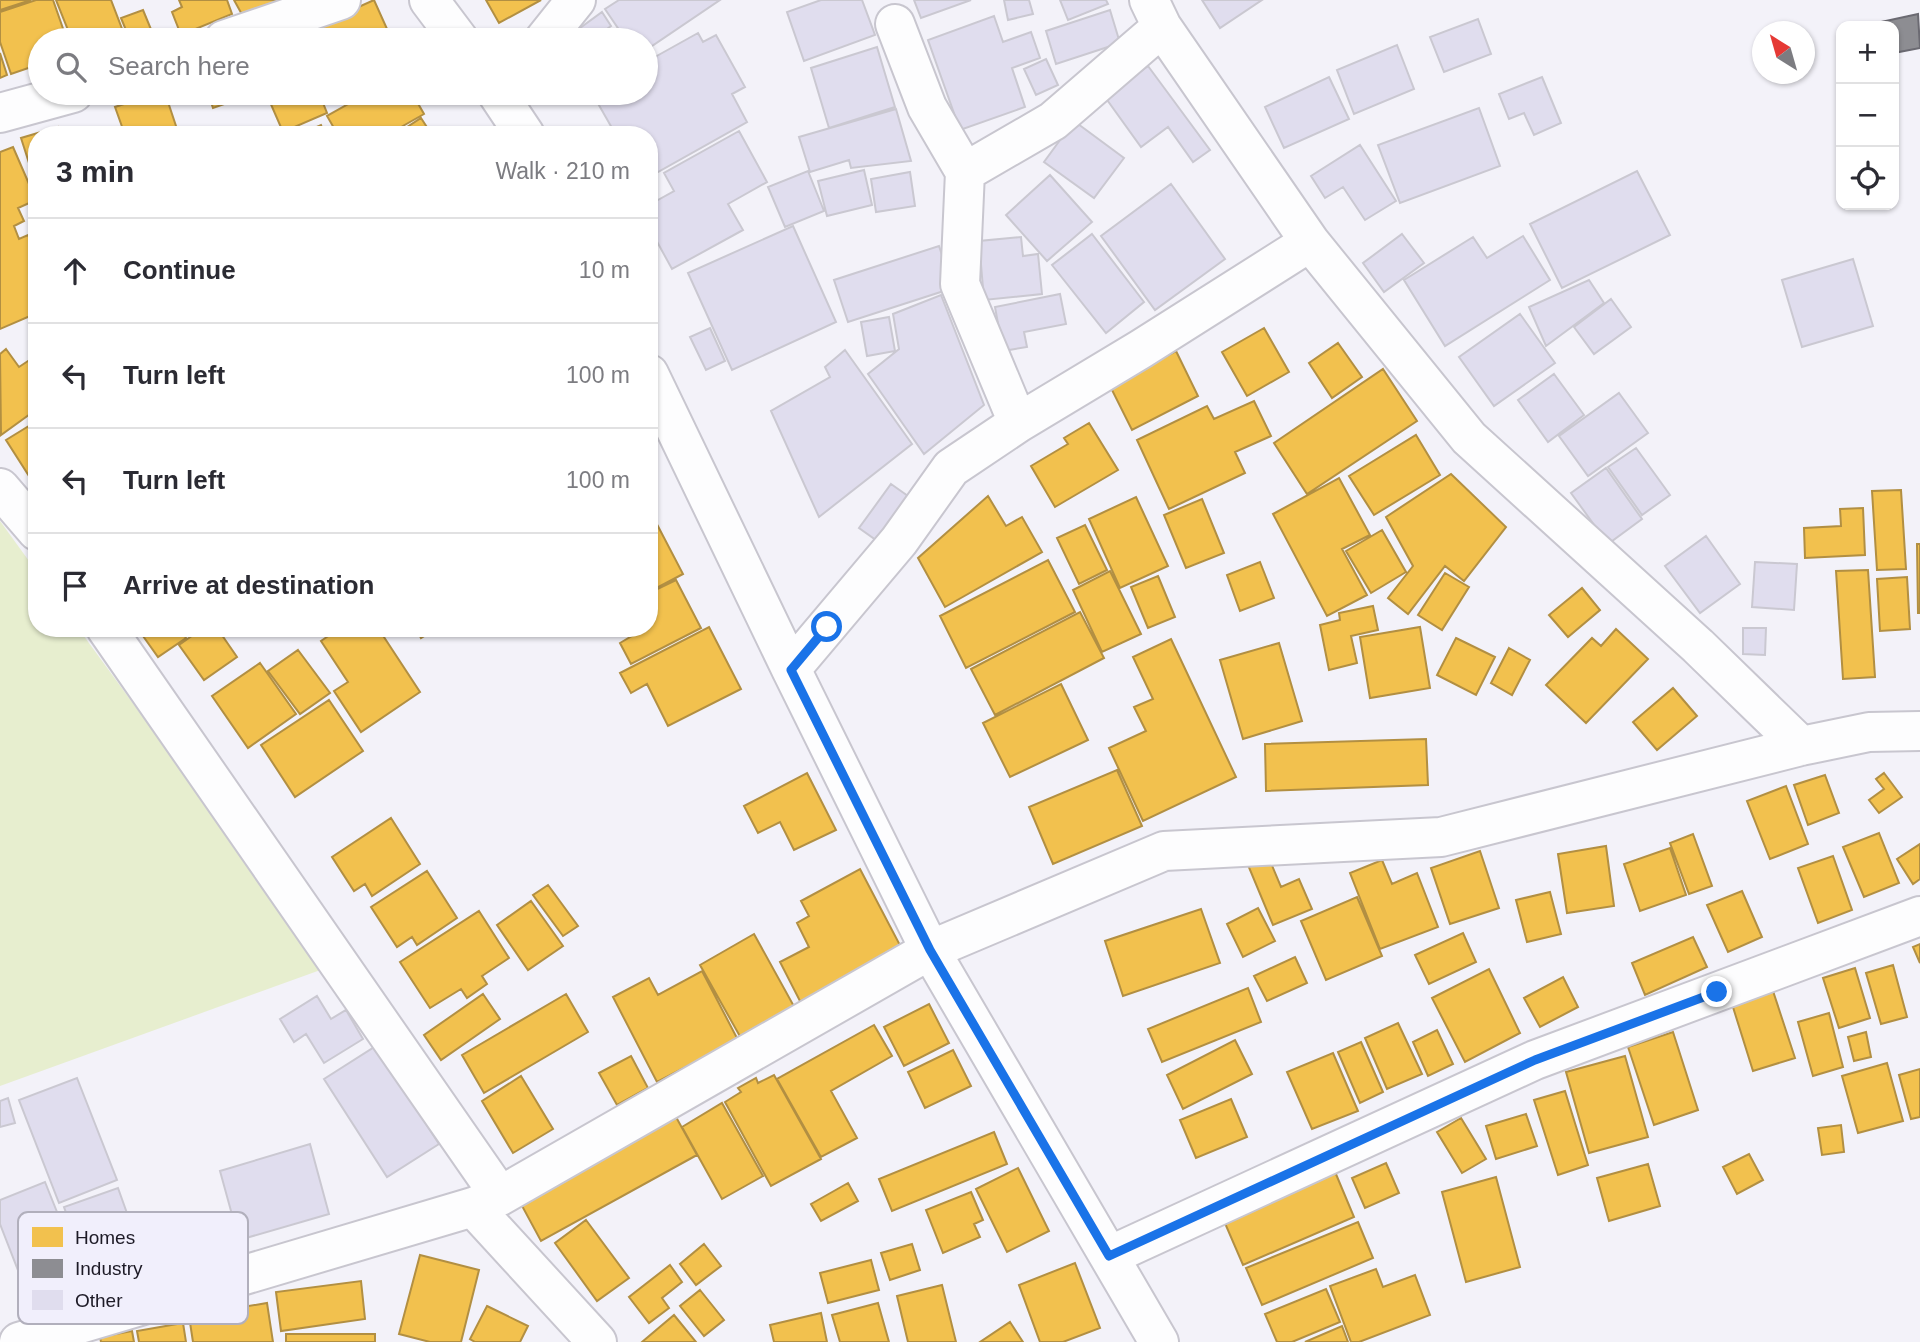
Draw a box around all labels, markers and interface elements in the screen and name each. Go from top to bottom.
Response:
north arrow [1752,21,1815,84]
map controls [1836,21,1899,210]
button: + [1836,21,1899,84]
search box [28,28,658,105]
icon: search [52,48,90,86]
text: Search here [108,51,250,81]
button: − [1836,84,1899,147]
button: locate [1836,147,1899,210]
text: 3 min [56,155,134,188]
text: Walk · 210 m [495,158,630,184]
icon: ahead [56,252,94,290]
text: Continue [123,255,236,285]
text: 10 m [579,257,630,283]
icon: left [56,357,94,395]
text: Turn left [123,360,225,390]
text: 100 m [566,362,630,388]
icon: left [56,462,94,500]
text: Turn left [123,465,225,495]
text: 100 m [566,467,630,493]
icon: arrive [56,567,94,605]
text: Arrive at destination [123,570,374,600]
route start [811,611,842,642]
route end [1701,976,1732,1007]
legend [18,1212,248,1324]
text: Homes [75,1227,135,1248]
text: Industry [75,1258,143,1279]
text: Other [75,1290,123,1311]

